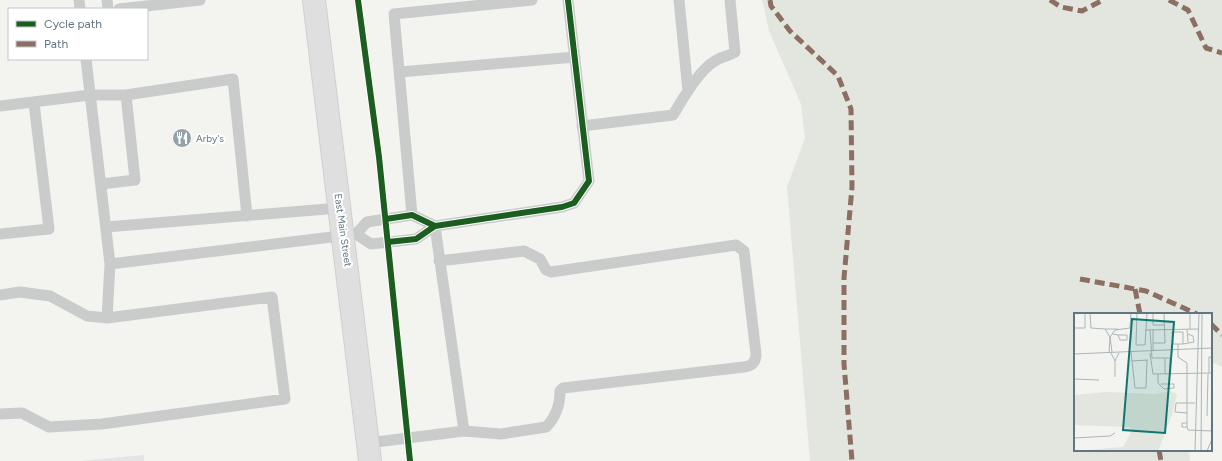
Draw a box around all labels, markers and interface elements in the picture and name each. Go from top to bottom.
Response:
legend [8,8,148,60]
text: Cycle path [44,17,102,31]
text: Path [44,37,68,51]
restaurant icon: Arby's [171,127,193,149]
place label: Arby's [196,132,224,145]
street label: East Main Street [331,193,355,268]
inset map [1074,313,1212,451]

